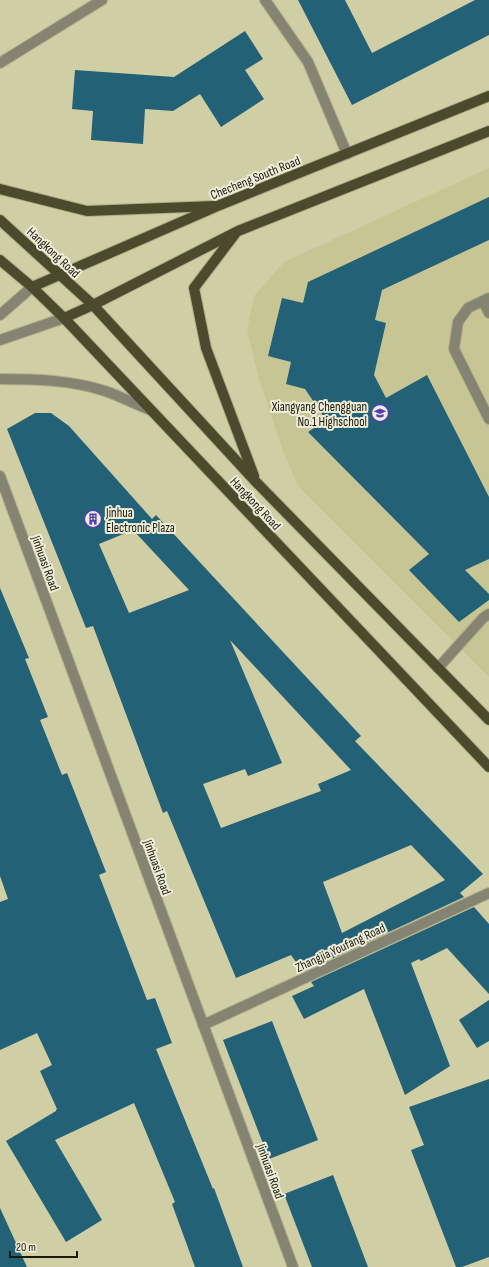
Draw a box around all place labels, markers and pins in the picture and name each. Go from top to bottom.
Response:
place label: Xiangyang Chengguan No.1 Highschool [271,399,367,430]
school or university icon: Xiangyang Chengguan No.1 Highschool [370,403,390,423]
place label: Jinhua Electronic Plaza [105,505,175,536]
building icon: Jinhua Electronic Plaza [83,509,103,529]

